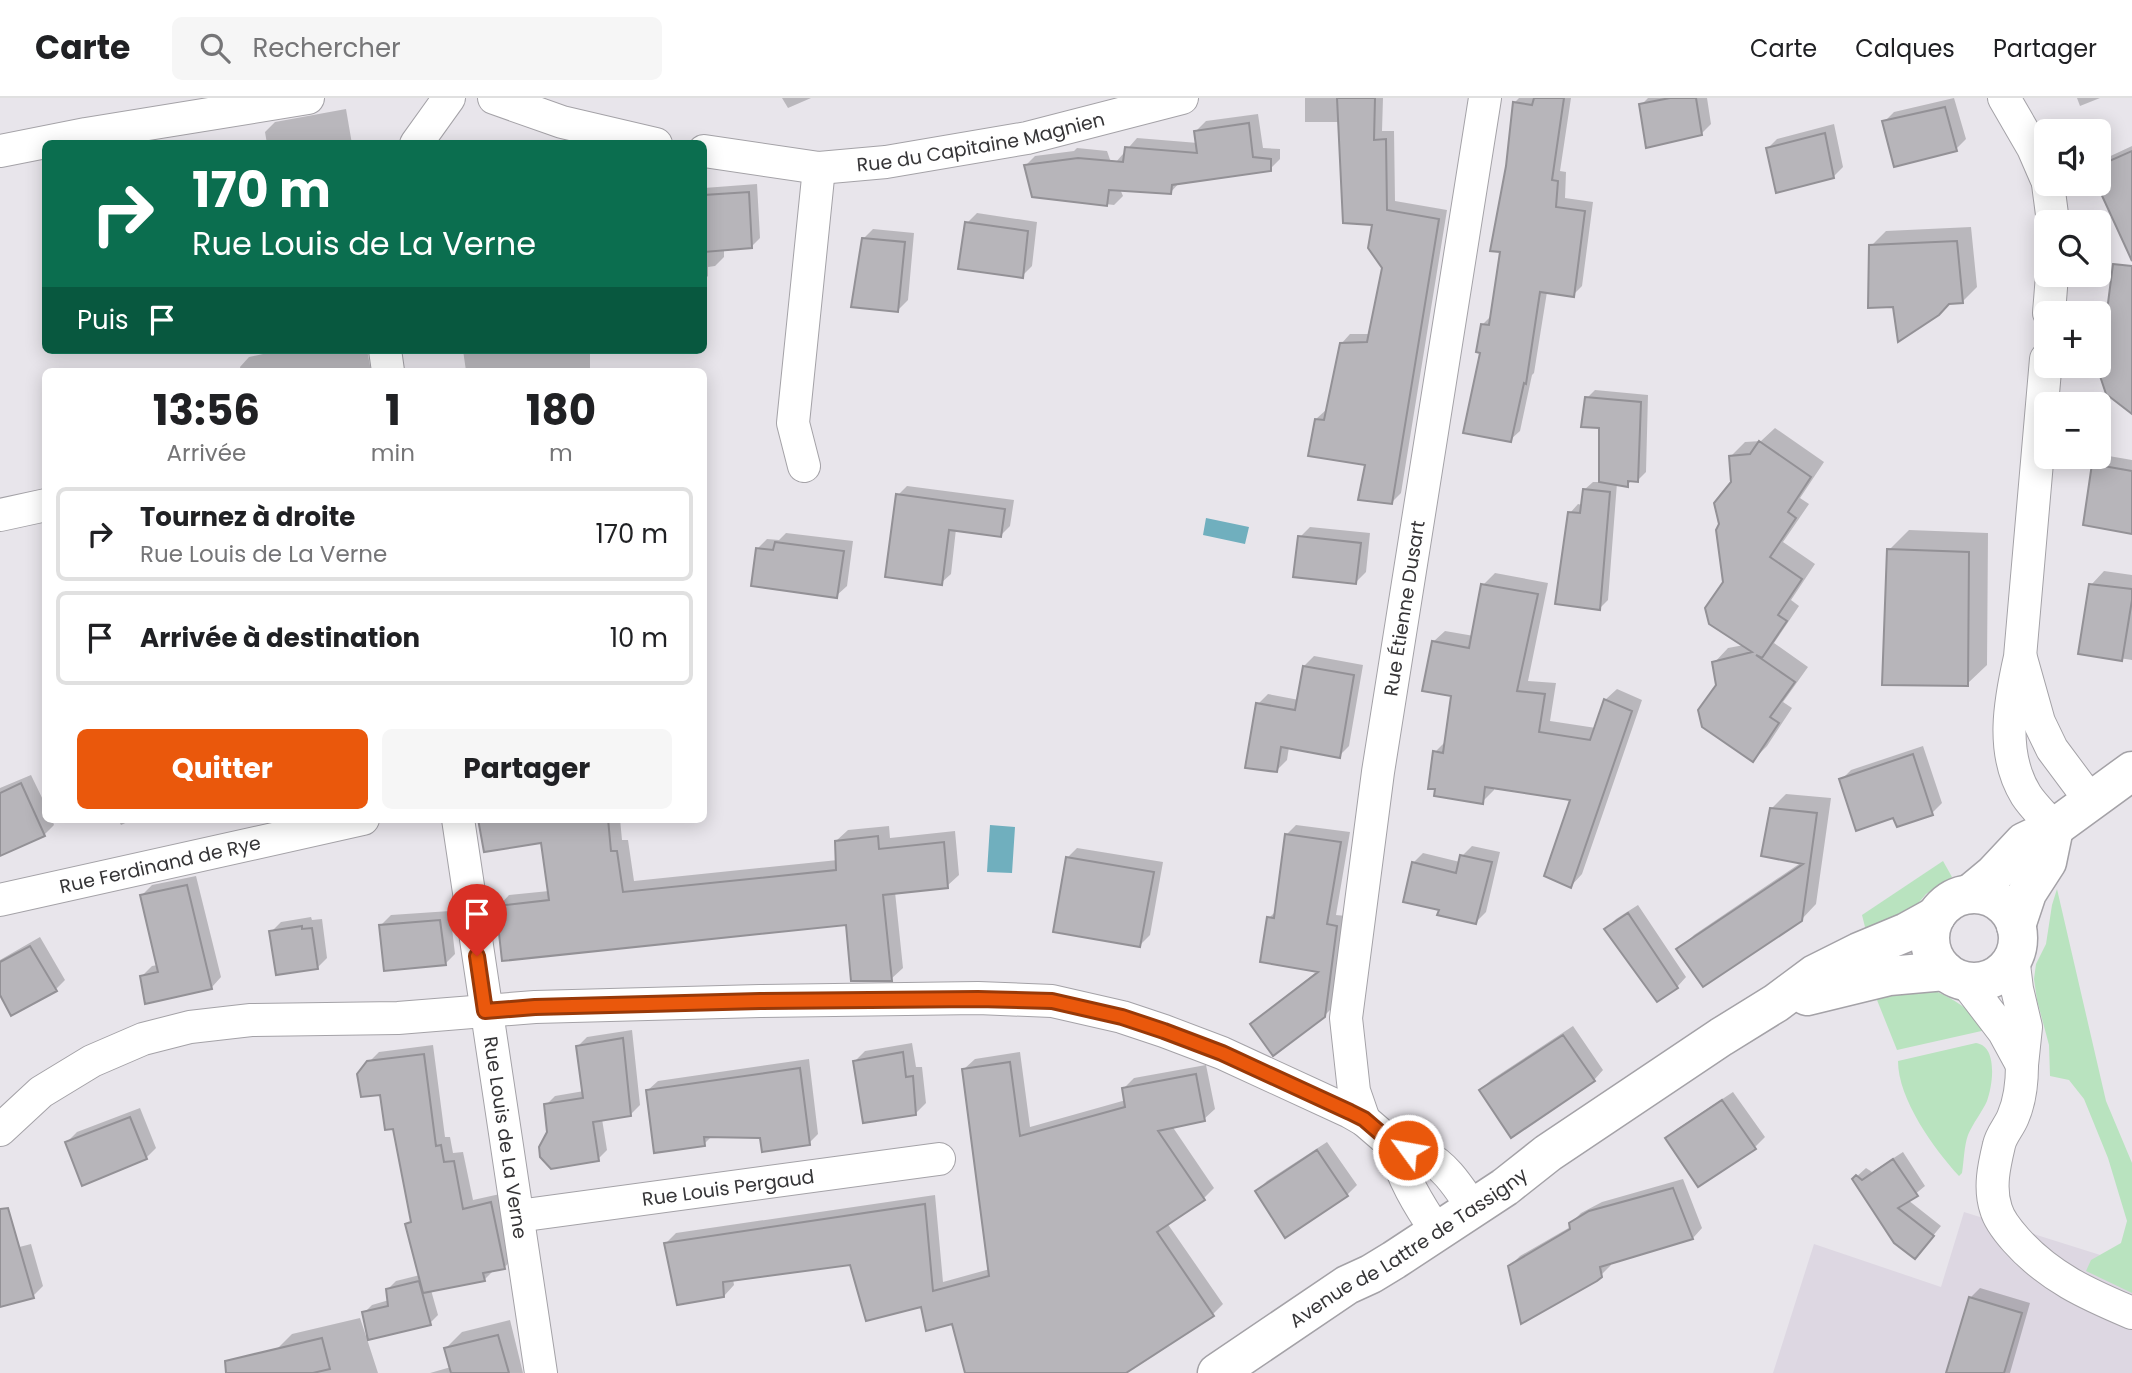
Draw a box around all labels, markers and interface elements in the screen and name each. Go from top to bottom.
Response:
search box [172,17,662,80]
text: Carte [35,24,130,71]
icon: search [196,29,234,67]
text: Rechercher [252,30,401,66]
text: Carte [1750,32,1817,65]
text: Calques [1855,32,1955,65]
text: Partager [1993,32,2097,65]
street label: Rue du Capitaine Magnien [855,105,1107,178]
map controls [2034,119,2111,469]
button: sound [2034,119,2111,196]
text: 170 m [192,156,331,224]
icon: right [77,168,168,259]
button: search [2034,210,2111,287]
text: Rue Louis de La Verne [192,221,536,266]
icon: arrive [143,301,181,339]
button: + [2034,301,2111,378]
text: Puis [77,302,129,338]
text: 13:56 [153,381,260,440]
text: 1 [385,381,401,440]
text: 180 [526,381,596,440]
button: − [2034,392,2111,469]
text: Arrivée [167,437,246,469]
text: min [371,437,415,469]
text: m [549,437,573,469]
text: Tournez à droite [140,499,355,535]
icon: right [81,515,119,553]
text: 170 m [595,516,668,552]
street label: Rue Étienne Dusart [1377,518,1431,698]
text: Rue Louis de La Verne [140,538,387,570]
icon: arrive [81,619,119,657]
text: Arrivée à destination [140,620,420,656]
text: 10 m [610,620,668,656]
button: Quitter [77,729,368,809]
button: Partager [382,729,672,809]
street label: Rue Ferdinand de Rye [57,829,263,900]
pin [447,884,507,956]
icon: arrive [458,895,496,933]
street label: Rue Louis de La Verne [477,1034,534,1241]
position arrow [1371,1113,1445,1187]
street label: Avenue de Lattre de Tassigny [1284,1161,1533,1334]
street label: Rue Louis Pergaud [640,1163,816,1213]

